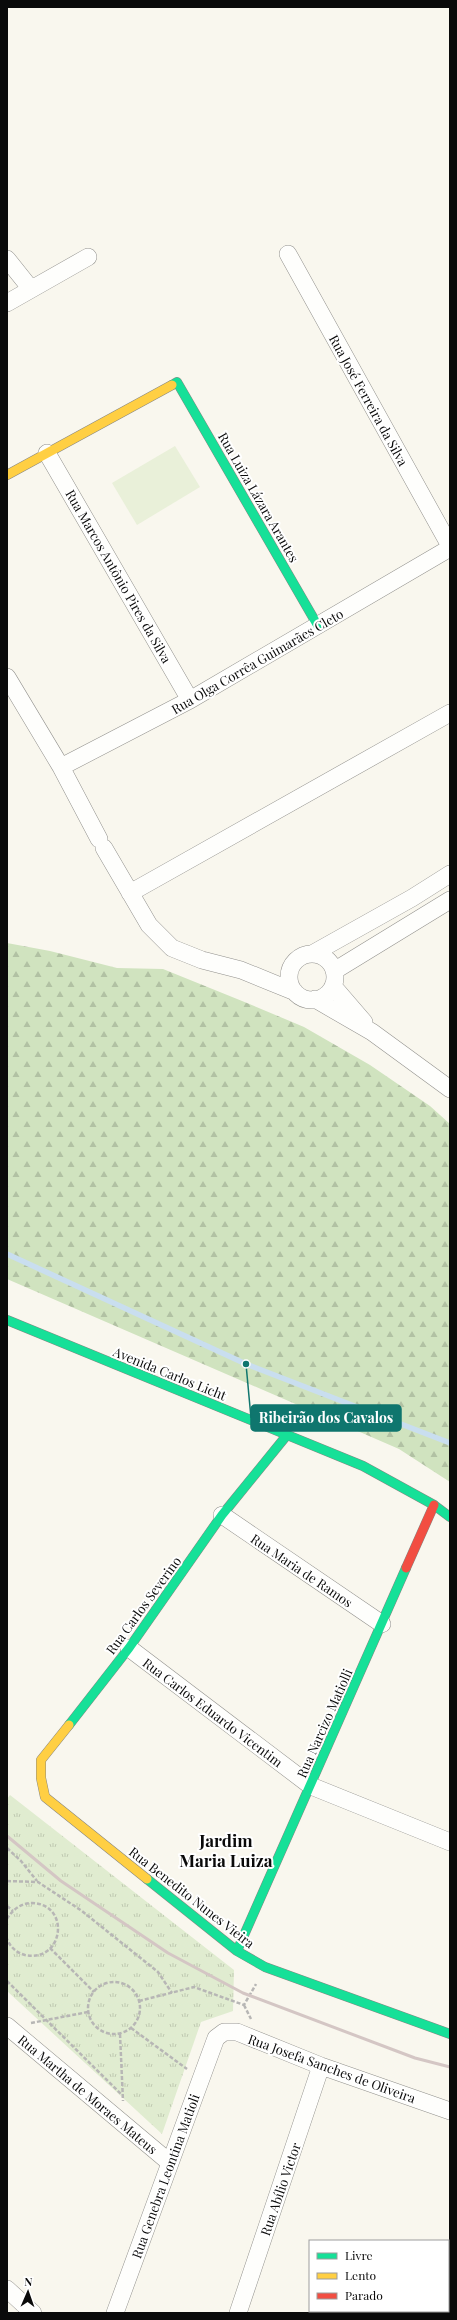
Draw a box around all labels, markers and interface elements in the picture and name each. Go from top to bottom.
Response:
street label: Rua José Ferreira da Silva [326,331,412,469]
street label: Rua Luiza Lázara Arantes [215,429,303,565]
street label: Rua Marcos Antônio Pires da Silva [62,486,176,666]
street label: Rua Olga Corrêa Guimarães Cleto [168,605,346,717]
street label: Avenida Carlos Licht [110,1342,229,1404]
callout: Ribeirão dos Cavalos [251,1405,401,1431]
text: Ribeirão dos Cavalos [259,1408,393,1427]
street label: Rua Maria de Ramos [248,1530,356,1610]
street label: Rua Carlos Severino [102,1553,184,1657]
street label: Rua Carlos Eduardo Vicentim [140,1654,287,1771]
street label: Rua Narcizo Matiolli [292,1666,356,1780]
district label: Jardim Maria Luiza [179,1829,273,1871]
street label: Rua Benedito Nunes Vieira [126,1843,259,1952]
street label: Rua Josefa Sanches de Oliveira [246,2030,419,2106]
street label: Rua Martha de Moraes Mateus [15,2031,161,2157]
street label: Rua Genebra Leontina Matioli [127,2091,203,2261]
street label: Rua Abílio Victor [256,2140,304,2238]
legend [309,2240,449,2312]
text: Livre [345,2247,373,2263]
text: Lento [345,2267,377,2283]
north arrow [8,2272,48,2312]
text: N [24,2274,33,2289]
text: Parado [345,2287,383,2303]

